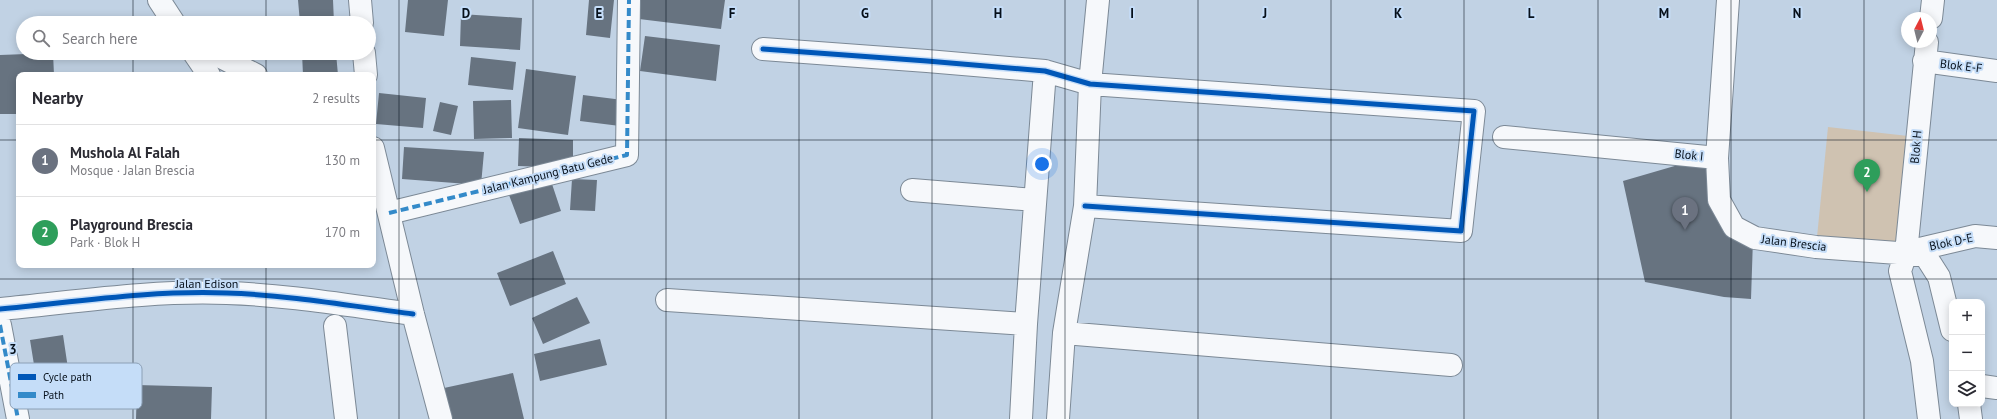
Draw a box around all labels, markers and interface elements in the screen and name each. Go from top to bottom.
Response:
text: D [462,5,470,22]
text: E [596,5,603,22]
text: F [729,5,736,22]
text: G [861,5,869,22]
text: H [994,5,1002,22]
text: I [1130,5,1134,22]
text: J [1262,5,1267,22]
text: K [1394,5,1402,22]
text: L [1528,5,1535,22]
text: M [1659,5,1669,22]
text: N [1793,5,1801,22]
north arrow [1901,12,1937,48]
search box [16,16,376,60]
icon: search [30,27,52,49]
text: Search here [62,29,138,48]
street label: Blok E-F [1939,55,1983,76]
text: Nearby [32,87,83,109]
text: 2 results [312,90,360,107]
street label: Blok H [1907,130,1924,164]
text: Mushola Al Falah [70,143,180,162]
street label: Blok I [1674,146,1704,163]
street label: Jalan Kampung Batu Gede [480,150,614,197]
text: 1 [41,152,49,169]
text: 130 m [325,152,360,169]
your location [1032,154,1052,174]
pin: 2 [1854,159,1880,192]
text: Mosque · Jalan Brescia [70,162,195,179]
pin: 1 [1672,197,1698,230]
text: Playground Brescia [70,215,193,234]
text: 2 [41,224,49,241]
text: 170 m [325,224,360,241]
street label: Blok D-E [1928,230,1974,253]
street label: Jalan Brescia [1760,231,1828,254]
text: Park · Blok H [70,234,140,251]
street label: Jalan Edison [175,276,238,291]
map controls [1949,299,1985,407]
button: + [1949,299,1985,335]
button: − [1949,335,1985,371]
text: 3 [9,341,17,358]
legend [10,363,142,409]
text: Cycle path [43,370,92,384]
button: layers [1949,371,1985,407]
text: Path [43,388,64,402]

